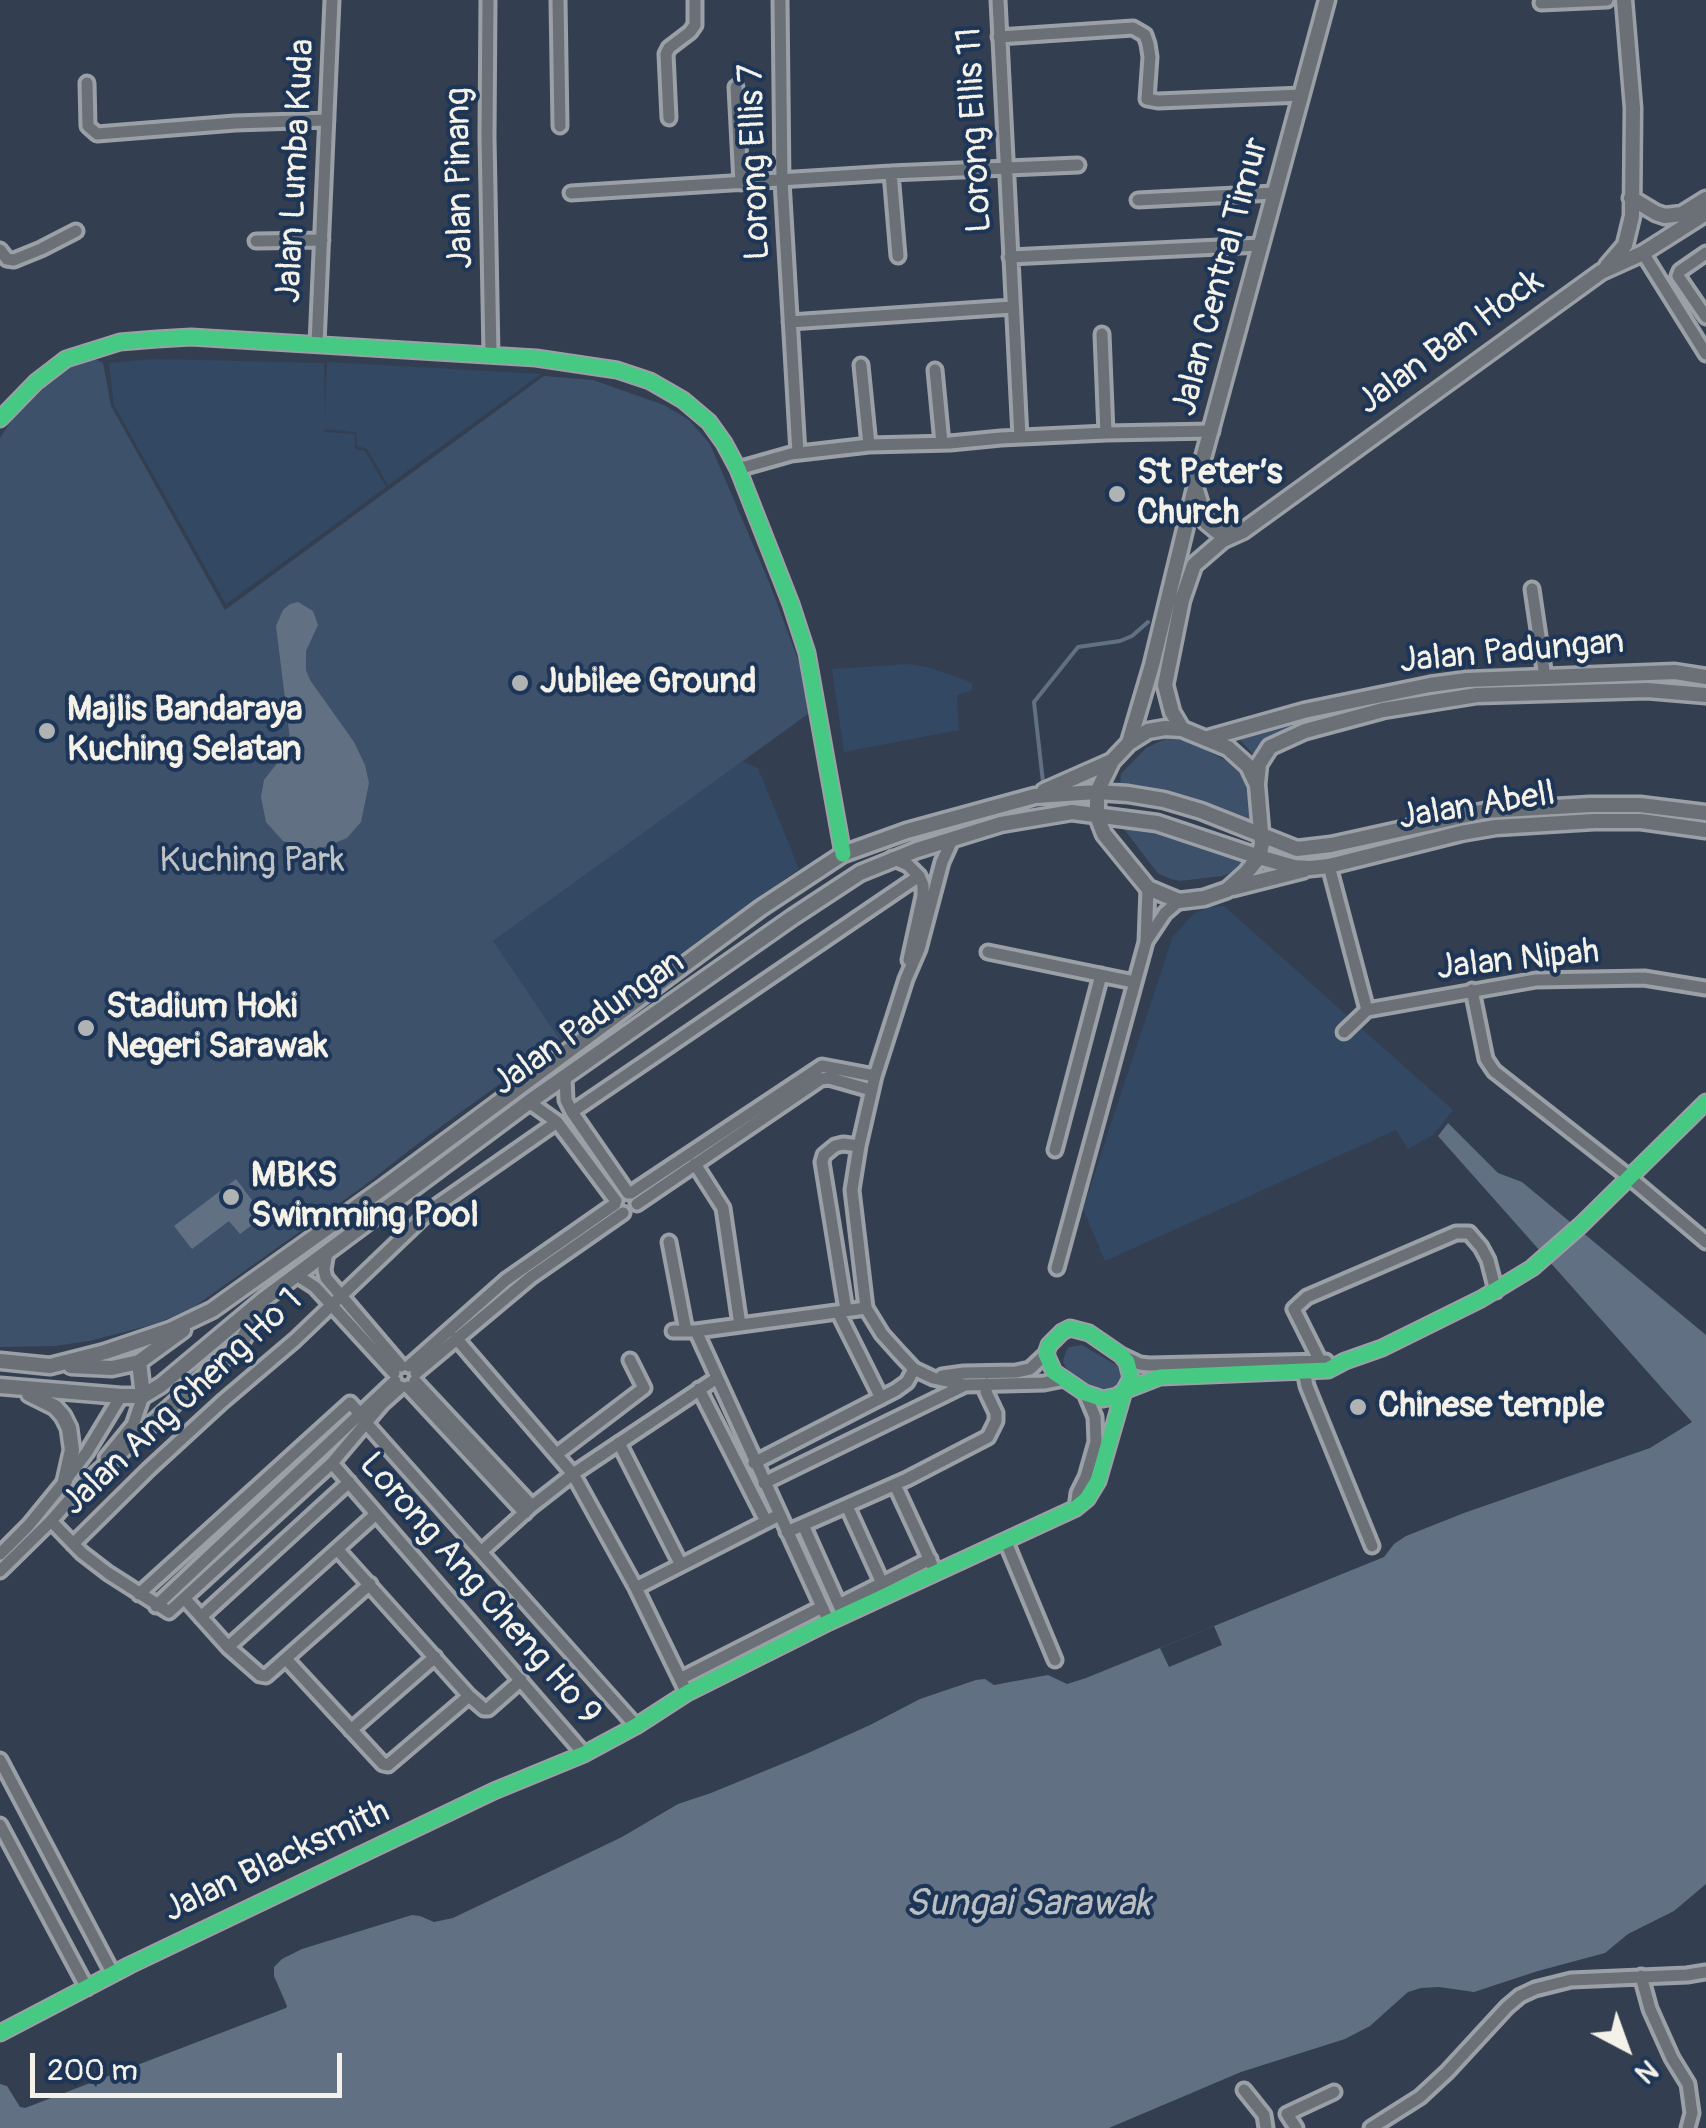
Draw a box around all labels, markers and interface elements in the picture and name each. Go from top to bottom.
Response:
street label: Lorong Ellis 11 [950,26,1002,234]
street label: Jalan Lumba Kuda [269,38,325,304]
street label: Lorong Ellis 7 [732,63,780,261]
street label: Jalan Pinang [438,87,484,269]
street label: Jalan Central Timur [1165,133,1279,421]
street label: Jalan Ban Hock [1350,261,1552,425]
place label: St Peter’s Church [1137,453,1282,535]
marker: St Peter’s Church [1106,483,1128,505]
street label: Jalan Padungan [1398,622,1626,684]
place label: Jubilee Ground [540,662,757,704]
marker: Jubilee Ground [509,672,531,694]
place label: Majlis Bandaraya Kuching Selatan [67,690,303,772]
marker: Majlis Bandaraya Kuching Selatan [36,720,58,742]
street label: Jalan Abell [1396,774,1558,840]
park label: Kuching Park [159,841,345,883]
street label: Jalan Nipah [1435,932,1601,990]
street label: Jalan Padungan [485,942,693,1106]
place label: Stadium Hoki Negeri Sarawak [106,987,328,1069]
marker: Stadium Hoki Negeri Sarawak [75,1017,97,1039]
place label: MBKS Swimming Pool [251,1156,479,1238]
marker: MBKS Swimming Pool [220,1186,242,1208]
street label: Jalan Ang Cheng Ho 1 [54,1281,312,1525]
place label: Chinese temple [1378,1386,1604,1428]
marker: Chinese temple [1347,1396,1369,1418]
street label: Lorong Ang Cheng Ho 9 [349,1445,609,1735]
street label: Jalan Blacksmith [157,1791,397,1933]
water label: Sungai Sarawak [906,1882,1150,1928]
north arrow [1576,1998,1676,2098]
scale bar [35,2033,348,2095]
text: 200 m [47,2052,138,2089]
text: N [1627,2052,1665,2090]

